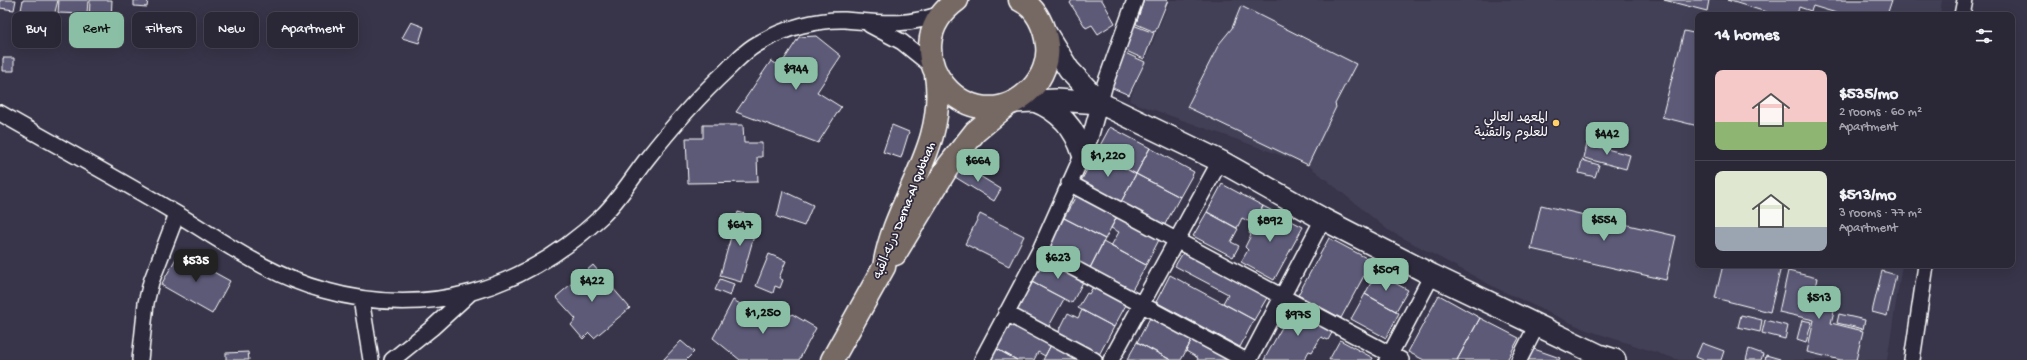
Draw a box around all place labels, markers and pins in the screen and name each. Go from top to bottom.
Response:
pin: $944 [772,57,820,91]
place label: المعهد العالي للعلوم والتقنية [1474,111,1548,142]
marker: المعهد العالي للعلوم والتقنية [1551,118,1561,128]
pin: $442 [1583,122,1631,156]
pin: $1,220 [1075,144,1141,178]
pin: $664 [954,149,1002,183]
pin: $554 [1580,208,1628,242]
pin: $892 [1246,209,1294,243]
pin: $647 [716,213,764,247]
pin: $623 [1034,246,1082,280]
pin: $535 [172,249,220,283]
pin: $509 [1362,258,1410,292]
pin: $422 [568,269,616,303]
pin: $513 [1795,286,1843,320]
pin: $1,250 [730,301,796,335]
pin: $975 [1274,303,1322,337]

